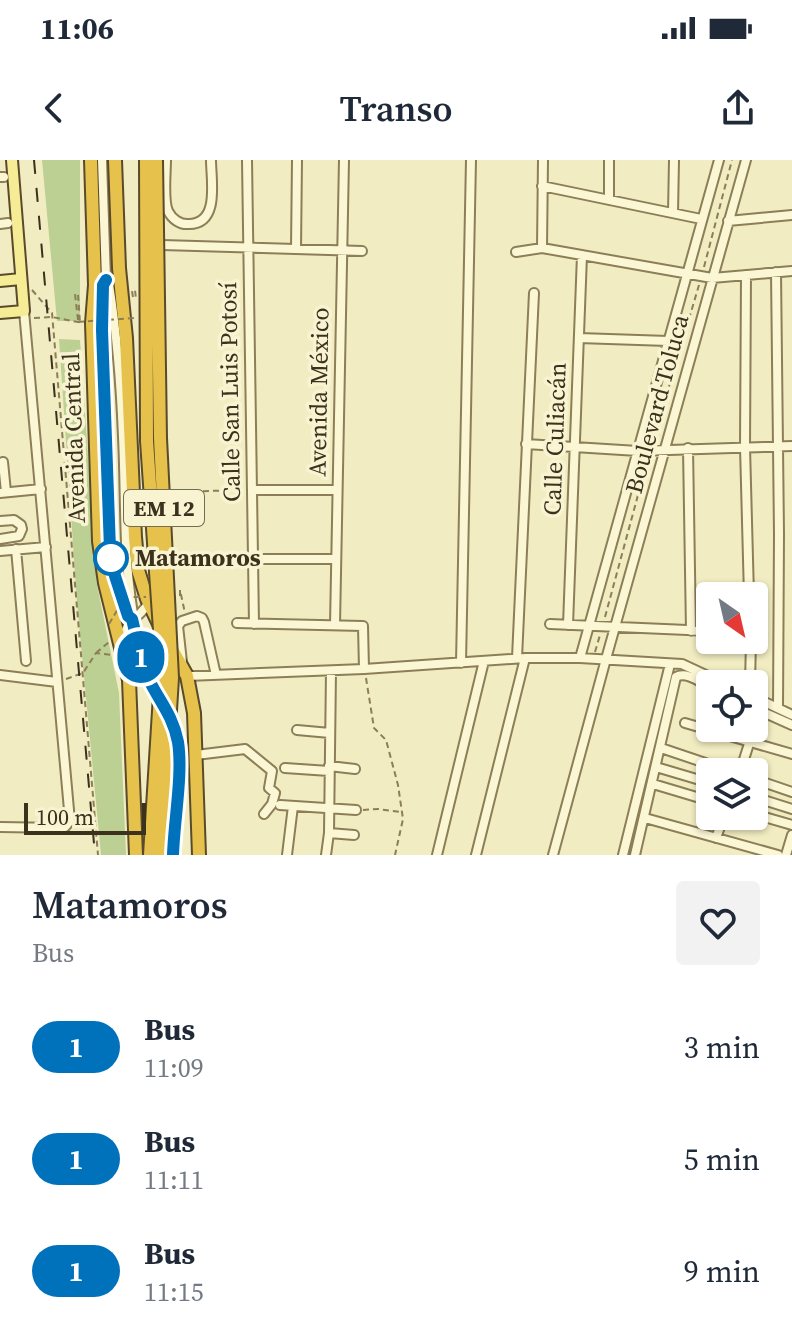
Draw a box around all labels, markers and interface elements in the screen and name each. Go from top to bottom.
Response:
text: 11:06 [40,8,114,49]
text: Transo [340,84,452,133]
icon: back [32,86,76,130]
icon: share [716,86,760,130]
street label: Calle San Luis Potosí [211,282,248,502]
street label: Avenida México [301,307,336,477]
street label: Boulevard Toluca [617,310,696,497]
street label: Avenida Central [54,352,93,524]
street label: Calle Culiacán [535,362,574,516]
road number: EM 12 [124,490,204,526]
marker: Matamoros [94,541,128,575]
place label: Matamoros [135,541,261,574]
north arrow [696,582,768,654]
map controls [696,582,768,830]
line badge: 1 [115,631,167,683]
text: 1 [133,638,149,676]
button: locate [696,670,768,742]
button: layers [696,758,768,830]
scale bar [24,799,146,835]
text: 100 m [36,802,94,832]
text: Matamoros [32,879,228,931]
button: heart [676,881,760,965]
text: Bus [32,935,74,971]
text: Bus [144,1009,195,1050]
text: 3 min [684,1027,760,1068]
text: 1 [68,1028,84,1066]
text: 11:09 [144,1050,204,1086]
text: Bus [144,1121,195,1162]
text: 5 min [684,1139,760,1180]
text: 1 [68,1140,84,1178]
text: 11:11 [144,1162,204,1198]
text: Bus [144,1233,195,1274]
text: 9 min [684,1251,760,1292]
text: 1 [68,1252,84,1290]
text: 11:15 [144,1274,204,1310]

